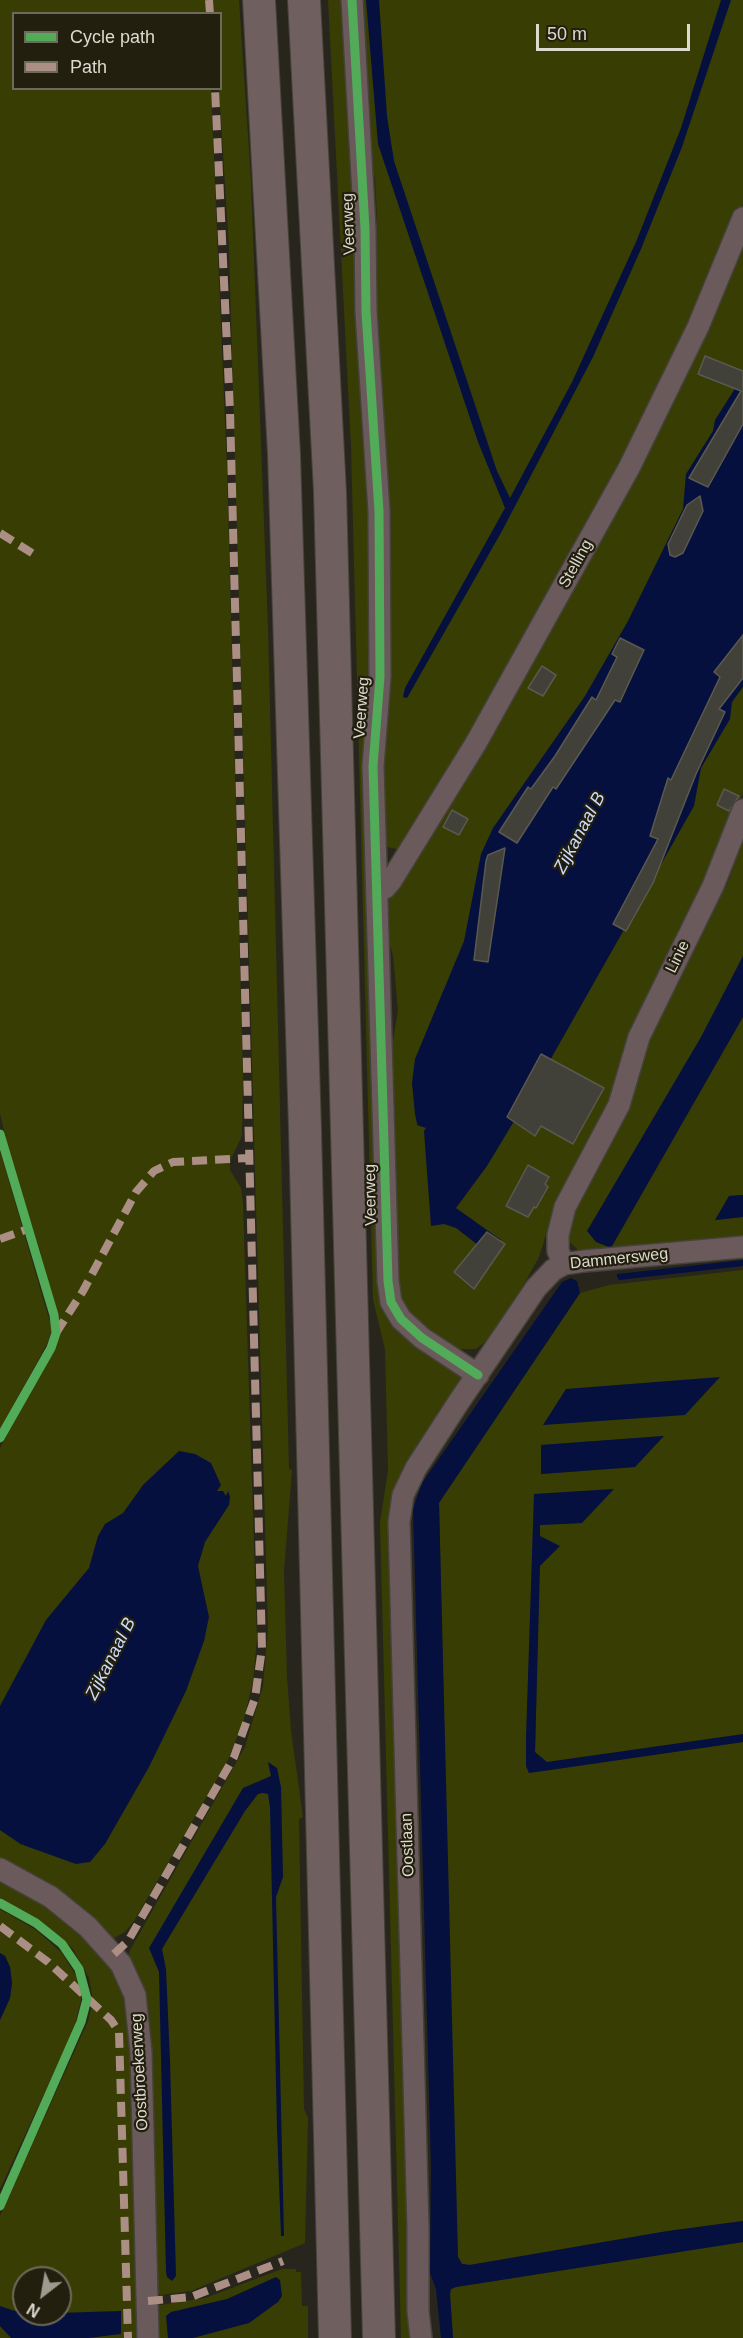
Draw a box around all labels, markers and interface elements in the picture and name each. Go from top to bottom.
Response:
legend [12,12,222,90]
scale bar [539,12,694,50]
text: 50 m [547,24,587,44]
text: Cycle path [70,27,155,47]
text: Path [70,57,107,77]
street label: Veerweg [338,193,360,255]
street label: Stelling [555,536,597,592]
street label: Veerweg [350,676,374,740]
water label: Zijkanaal B [550,789,610,877]
street label: Linie [662,938,694,976]
street label: Veerweg [361,1164,381,1226]
street label: Dammersweg [569,1244,669,1274]
water label: Zijkanaal B [81,1614,141,1704]
street label: Oostlaan [397,1813,419,1877]
street label: Oostbroekerweg [127,2013,153,2131]
north arrow [12,2266,72,2326]
text: N [24,2300,43,2320]

